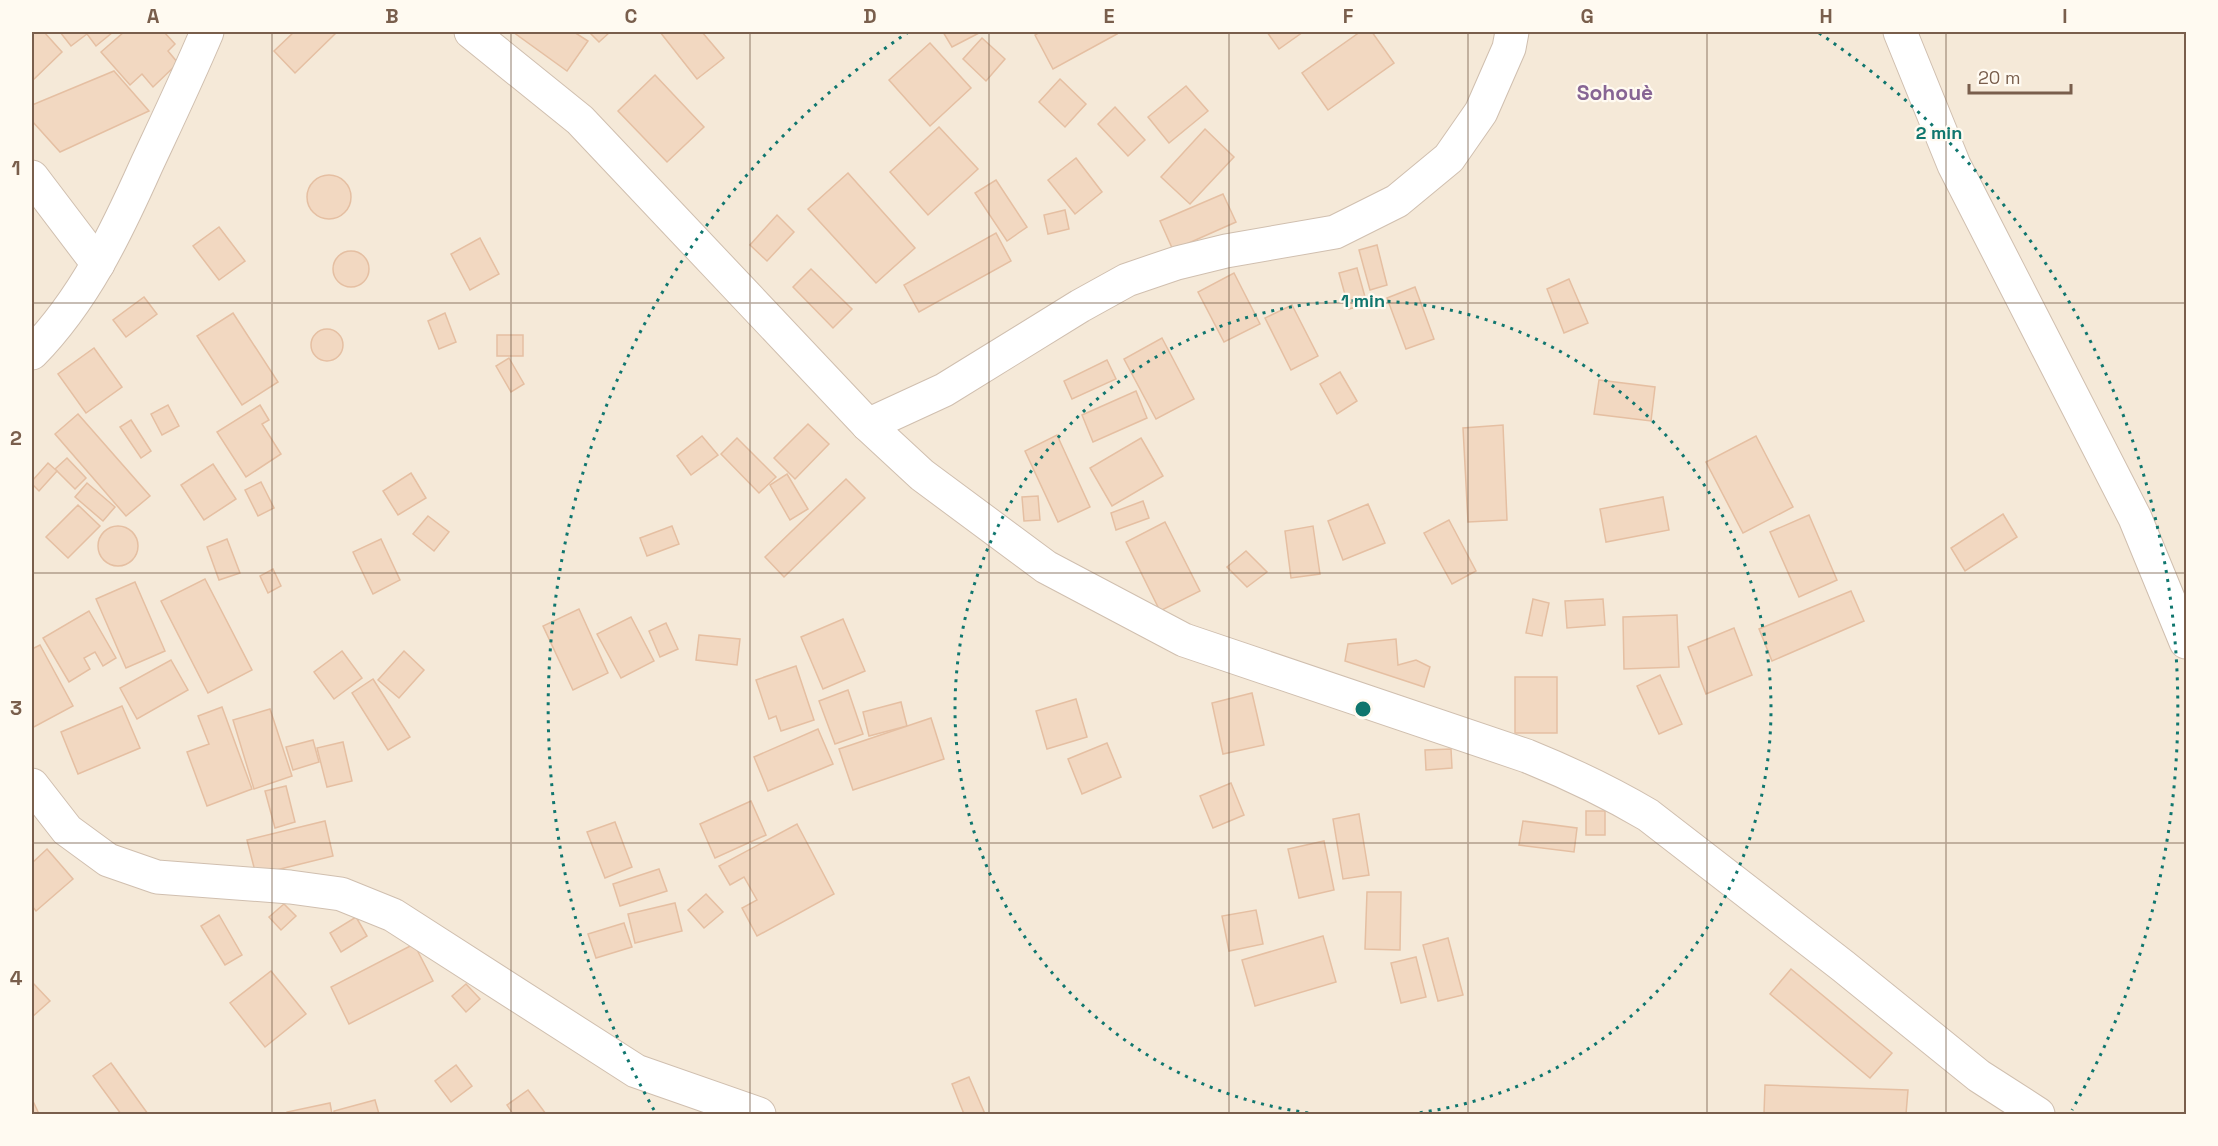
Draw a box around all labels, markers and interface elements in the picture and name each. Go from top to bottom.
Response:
text: A [147,3,160,29]
text: B [385,3,399,29]
text: C [625,3,638,29]
text: D [863,3,877,29]
text: E [1103,3,1115,29]
text: F [1343,3,1354,29]
text: G [1580,3,1594,29]
text: H [1819,3,1833,29]
text: I [2062,3,2068,29]
scale bar [1969,57,2071,95]
text: 20 m [1978,66,2021,89]
district label: Sohouè [1577,79,1653,106]
text: 2 min [1916,121,1962,144]
text: 1 [11,155,21,181]
text: 1 min [1341,289,1385,312]
text: 2 [10,425,22,451]
text: 3 [10,695,22,721]
centre of rings [1353,699,1373,719]
text: 4 [10,965,23,991]

